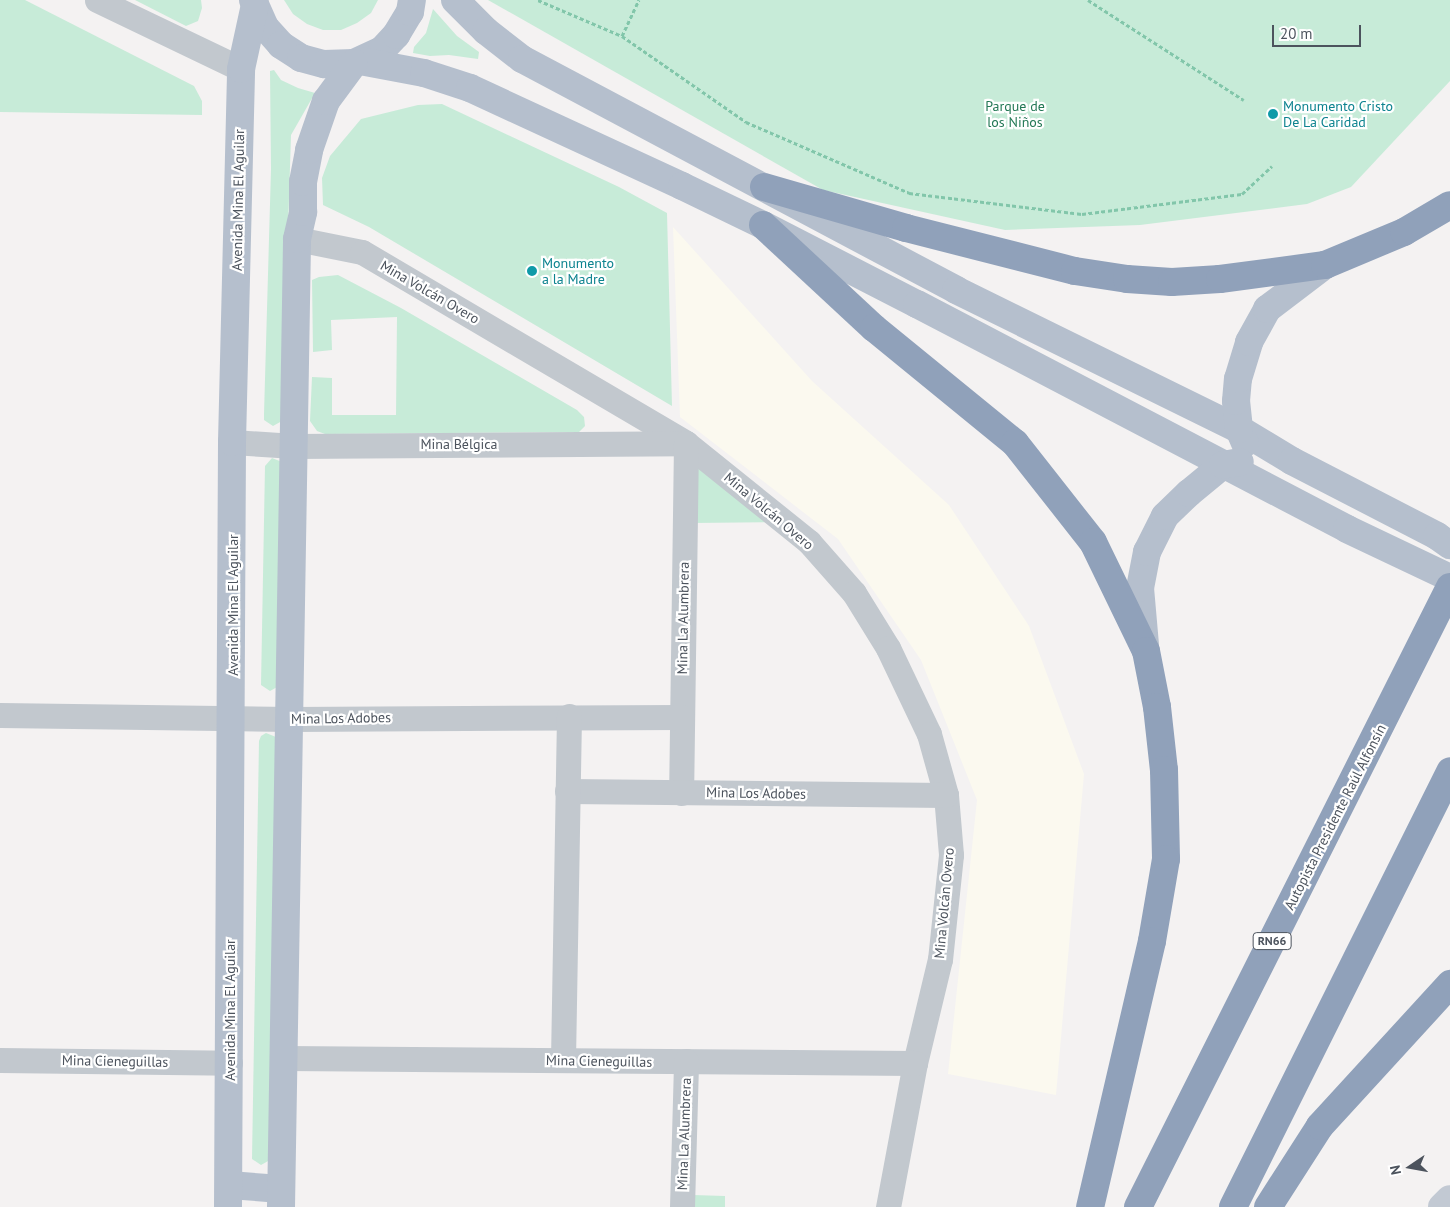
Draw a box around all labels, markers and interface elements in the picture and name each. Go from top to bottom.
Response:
scale bar [1275,15,1364,47]
text: 20 m [1280,24,1313,43]
park label: Parque de los Niños [985,98,1045,130]
place label: Monumento Cristo De La Caridad [1283,98,1393,130]
marker: Monumento Cristo De La Caridad [1267,108,1279,120]
street label: Avenida Mina El Aguilar [228,129,248,271]
place label: Monumento a la Madre [542,255,614,288]
street label: Mina Volcán Overo [377,257,483,327]
marker: Monumento a la Madre [526,265,538,277]
street label: Mina Bélgica [420,436,498,452]
street label: Mina Volcán Overo [721,469,817,553]
street label: Avenida Mina El Aguilar [225,534,241,676]
street label: Mina La Alumbrera [674,561,692,675]
street label: Mina Los Adobes [291,709,391,727]
street label: Autopista Presidente Raúl Alfonsín [1281,721,1389,913]
street label: Mina Los Adobes [706,784,806,802]
street label: Mina Volcán Overo [931,847,957,959]
road number: RN66 [1252,931,1292,950]
street label: Avenida Mina El Aguilar [222,939,238,1081]
street label: Mina Cieneguillas [62,1052,168,1070]
street label: Mina Cieneguillas [546,1052,652,1070]
street label: Mina La Alumbrera [674,1077,694,1191]
north arrow [1385,1142,1435,1192]
text: N [1386,1164,1405,1176]

